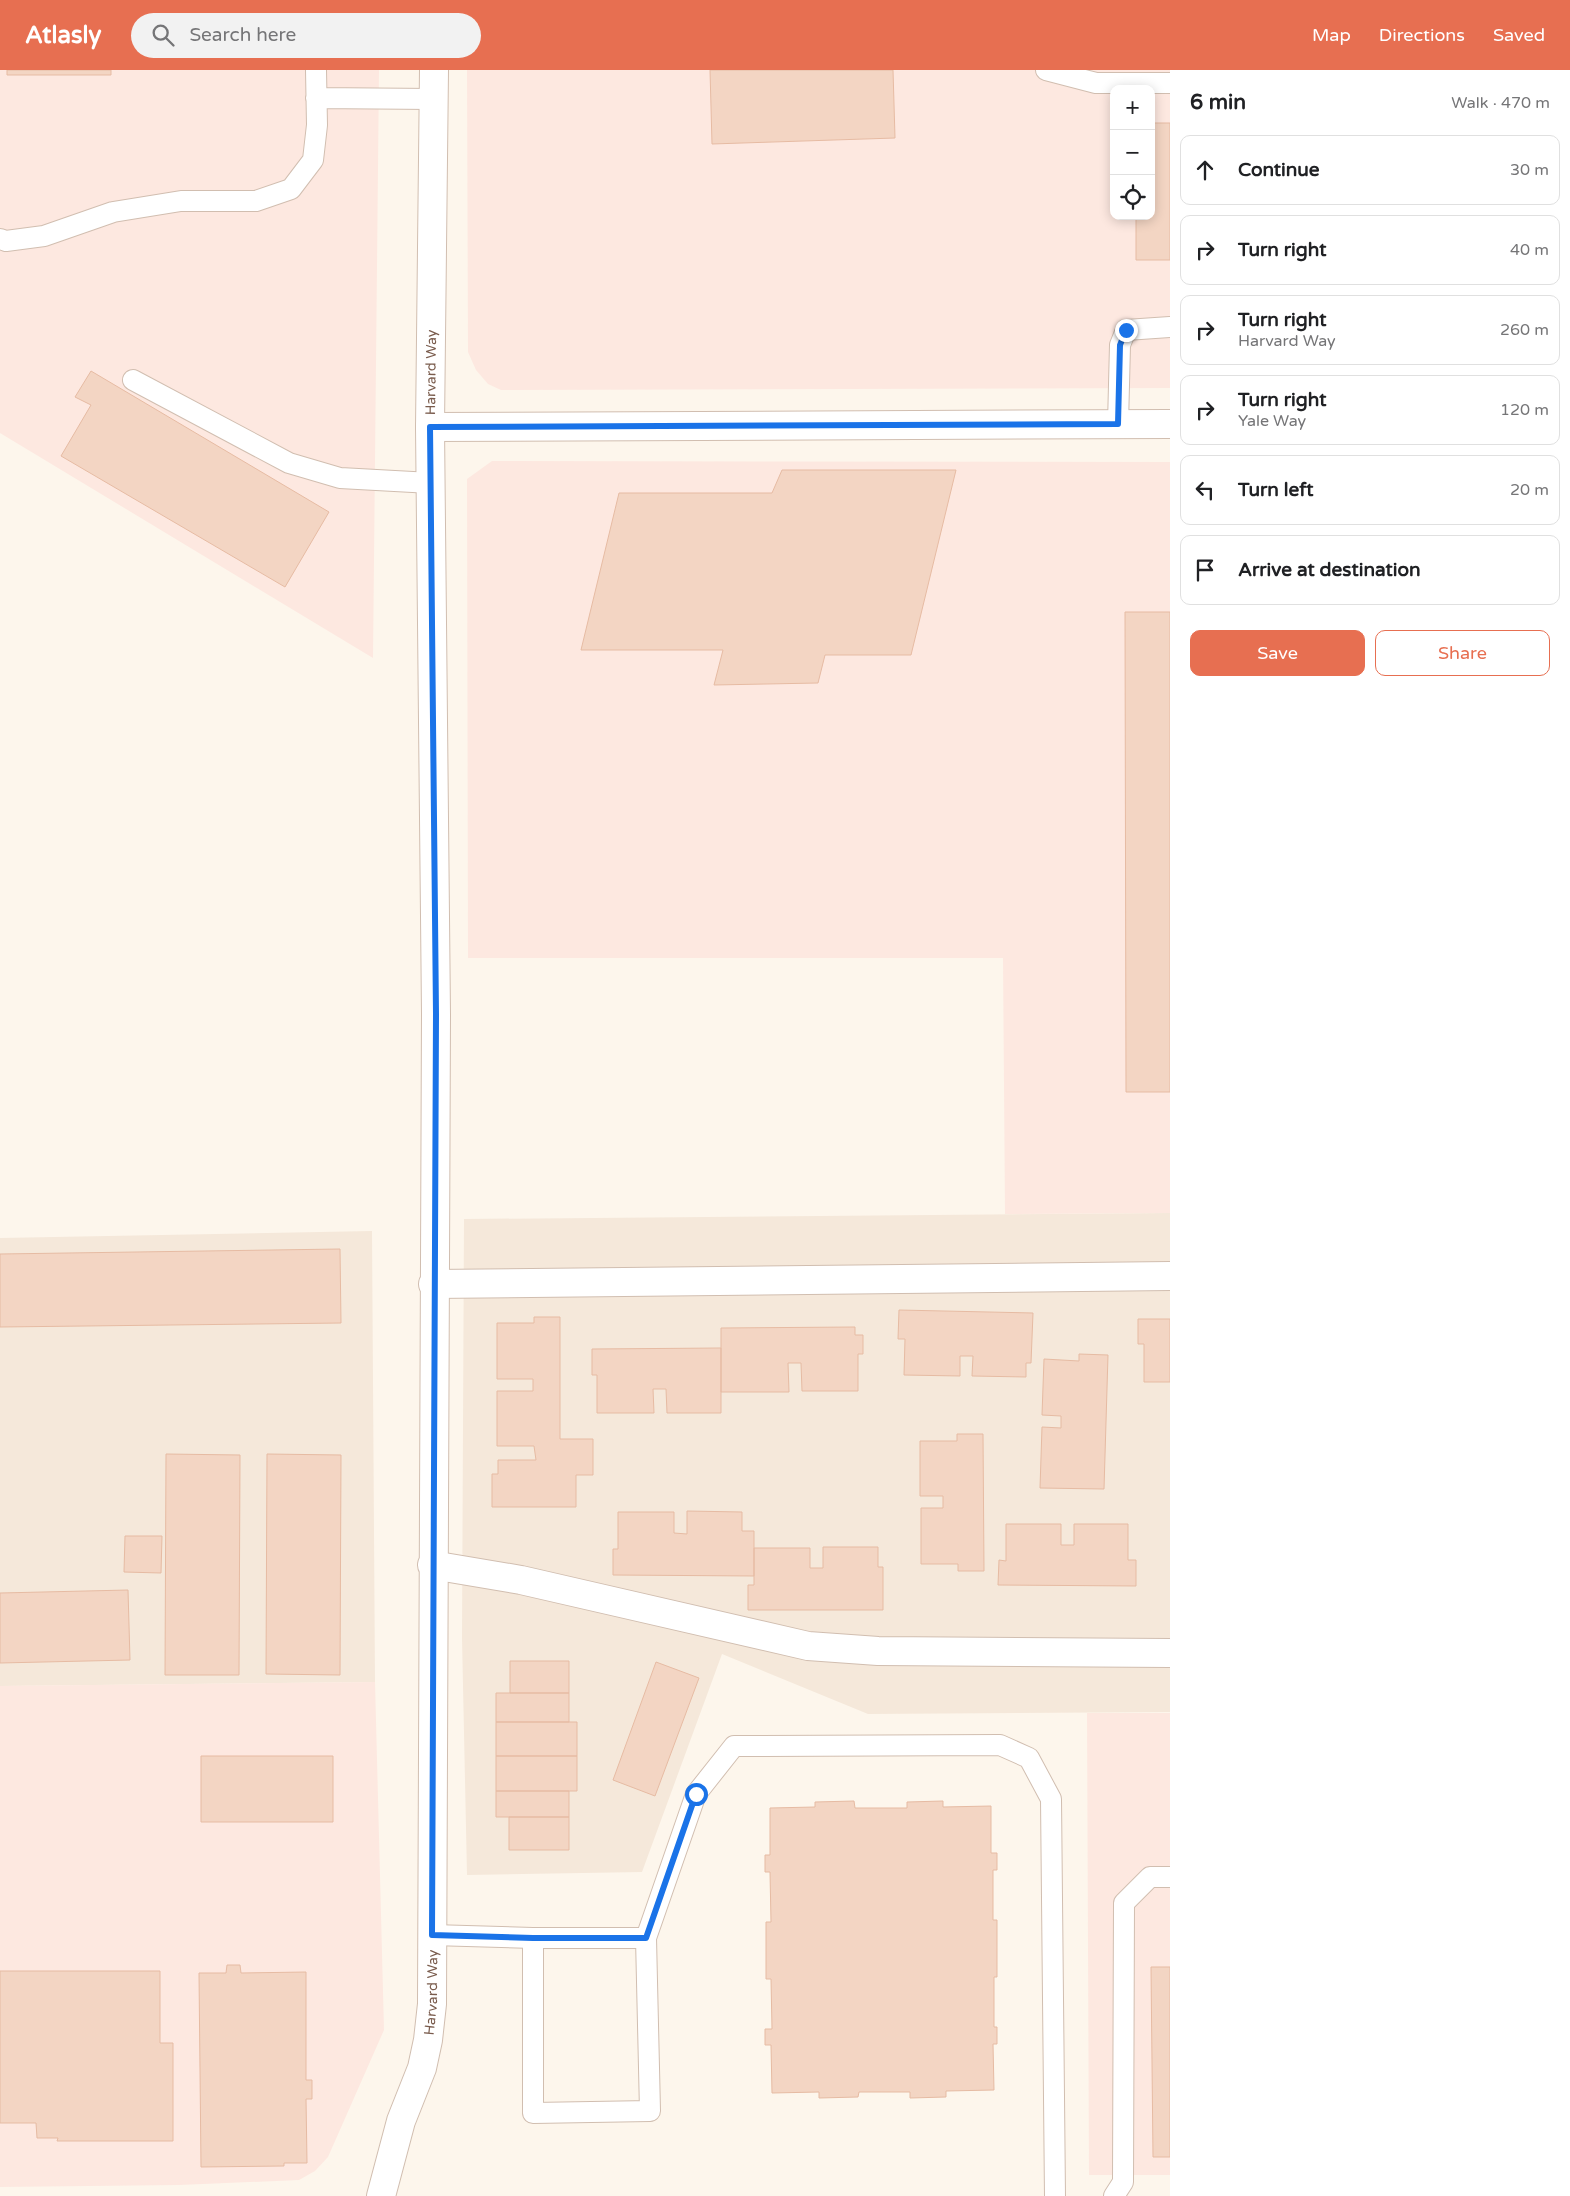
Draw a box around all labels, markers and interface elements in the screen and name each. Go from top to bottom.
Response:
search box [131,13,481,58]
text: Atlasly [25,21,101,50]
icon: search [149,21,177,49]
text: Search here [189,24,296,46]
text: Map [1312,24,1351,46]
text: Directions [1379,24,1465,46]
text: Saved [1493,24,1545,46]
map controls [1110,85,1155,220]
button: + [1110,85,1155,130]
text: 6 min [1190,90,1246,115]
text: Walk · 470 m [1451,93,1550,113]
button: − [1110,130,1155,175]
icon: ahead [1191,156,1219,184]
text: Continue [1238,159,1320,181]
text: 30 m [1510,160,1549,180]
button: locate [1110,175,1155,220]
icon: right [1191,236,1219,264]
text: Turn right [1238,239,1326,261]
text: 40 m [1510,240,1549,260]
text: Turn right [1238,309,1326,331]
icon: right [1191,316,1219,344]
route end [1115,319,1138,342]
text: 260 m [1500,320,1549,340]
street label: Harvard Way [422,329,440,415]
text: Harvard Way [1238,331,1336,351]
text: Turn right [1238,389,1326,411]
icon: right [1191,396,1219,424]
text: 120 m [1500,400,1549,420]
text: Yale Way [1238,411,1306,431]
icon: left [1191,476,1219,504]
text: Turn left [1238,479,1314,501]
text: 20 m [1510,480,1549,500]
icon: arrive [1191,556,1219,584]
text: Arrive at destination [1238,559,1421,581]
button: Save [1190,630,1365,676]
button: Share [1375,630,1550,676]
route start [685,1783,708,1806]
street label: Harvard Way [421,1949,441,2036]

